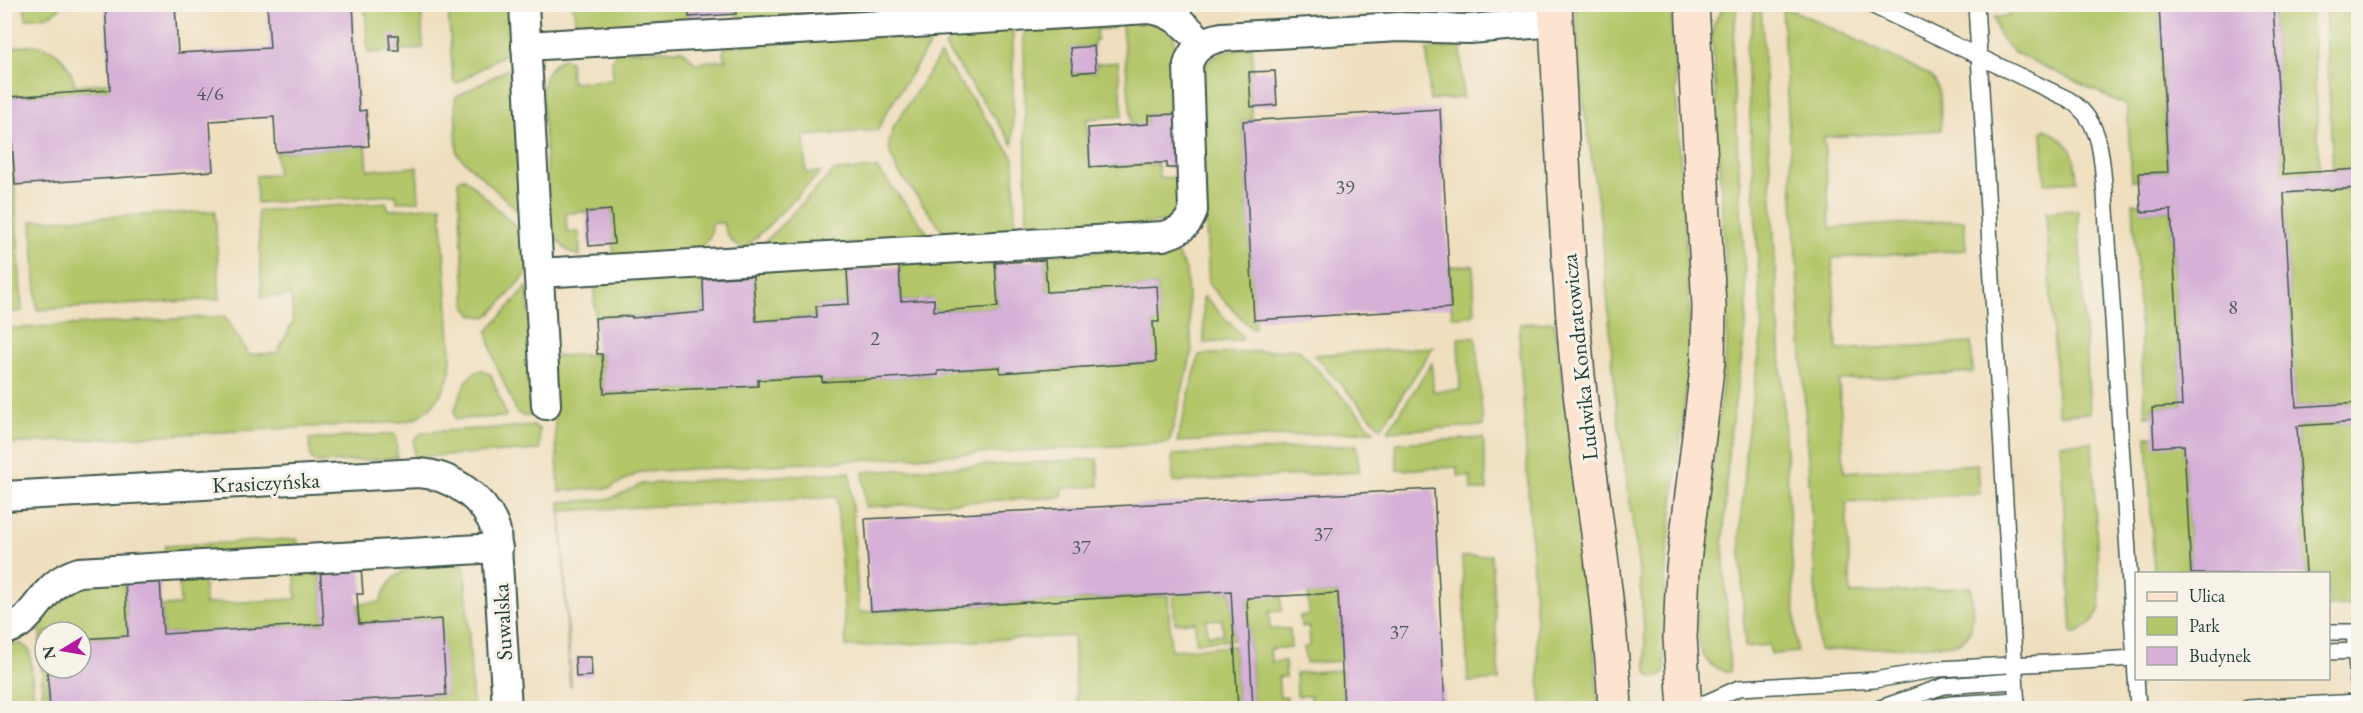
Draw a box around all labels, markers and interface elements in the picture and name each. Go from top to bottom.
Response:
house number: 4/6 [196,80,224,106]
house number: 39 [1335,174,1355,200]
street label: Ludwika Kondratowicza [1554,252,1605,462]
house number: 8 [2228,294,2238,320]
house number: 2 [870,325,880,351]
street label: Krasiczyńska [211,465,321,500]
house number: 37 [1313,521,1333,547]
house number: 37 [1071,534,1091,560]
legend [2135,572,2330,680]
street label: Suwalska [486,583,519,661]
text: Ulica [2189,584,2226,607]
text: Park [2189,614,2220,637]
house number: 37 [1389,619,1409,645]
north arrow [33,620,93,680]
text: N [37,644,60,661]
text: Budynek [2189,644,2252,667]

